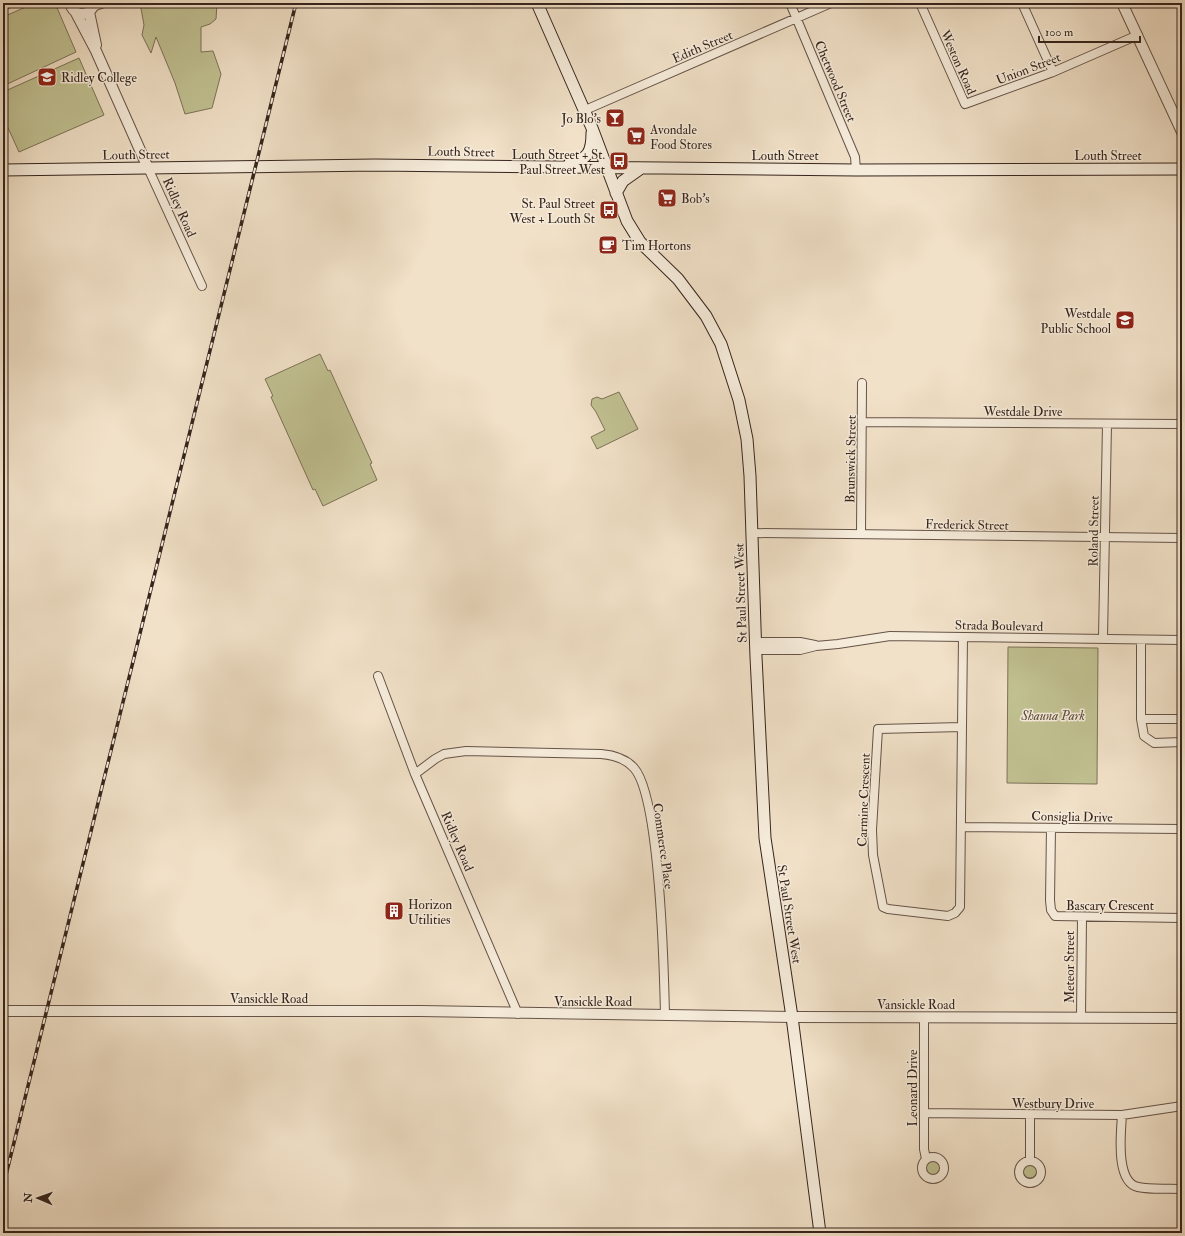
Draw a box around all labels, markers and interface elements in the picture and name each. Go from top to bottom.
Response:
scale bar [1039,18,1140,44]
text: 100 m [1045,25,1074,40]
street label: Edith Street [670,27,735,67]
street label: Weston Road [936,27,980,98]
street label: Chetwood Street [811,38,859,125]
street label: Union Street [994,49,1063,89]
school or university icon: Ridley College [36,66,58,88]
place label: Ridley College [61,70,137,87]
bar icon: Jo Blo's [604,107,626,129]
place label: Jo Blo's [560,111,602,127]
place label: Avondale Food Stores [649,122,712,153]
supermarket icon: Avondale Food Stores [625,125,647,147]
street label: Louth Street [427,143,495,161]
street label: Louth Street [102,146,170,164]
place label: Louth Street + St. Paul Street West [512,147,605,178]
street label: Louth Street [751,148,819,164]
street label: Louth Street [1074,148,1142,164]
bus stop icon: Louth Street + St. Paul Street West [608,150,630,172]
street label: Ridley Road [158,175,200,241]
supermarket icon: Bob's [656,187,678,209]
place label: Bob's [681,191,710,207]
place label: St. Paul Street West + Louth St [508,196,595,227]
bus stop icon: St. Paul Street West + Louth St [598,199,620,221]
cafe icon: Tim Hortons [597,234,619,256]
place label: Tim Hortons [622,238,691,254]
place label: Westdale Public School [1041,306,1112,337]
school or university icon: Westdale Public School [1114,309,1136,331]
street label: Westdale Drive [982,404,1063,420]
street label: Brunswick Street [842,415,860,503]
street label: Roland Street [1085,495,1103,567]
street label: Frederick Street [925,516,1009,534]
street label: St Paul Street West [731,543,751,643]
street label: Strada Boulevard [955,617,1044,635]
park label: Shauna Park [1020,708,1085,724]
street label: Carmine Crescent [854,753,874,847]
street label: Commerce Place [649,802,677,891]
street label: Consiglia Drive [1031,808,1113,826]
street label: Ridley Road [436,809,477,875]
street label: St Paul Street West [773,864,805,965]
place label: Horizon Utilities [408,897,453,928]
street label: Bascary Crescent [1066,898,1154,915]
building icon: Horizon Utilities [383,900,405,922]
street label: Meteor Street [1062,931,1078,1003]
street label: Vansickle Road [230,991,309,1007]
street label: Vansickle Road [554,994,633,1010]
street label: Vansickle Road [877,997,956,1013]
street label: Leonard Drive [905,1049,921,1126]
street label: Westbury Drive [1011,1096,1095,1113]
north arrow [18,1178,58,1218]
text: N [22,1191,35,1204]

